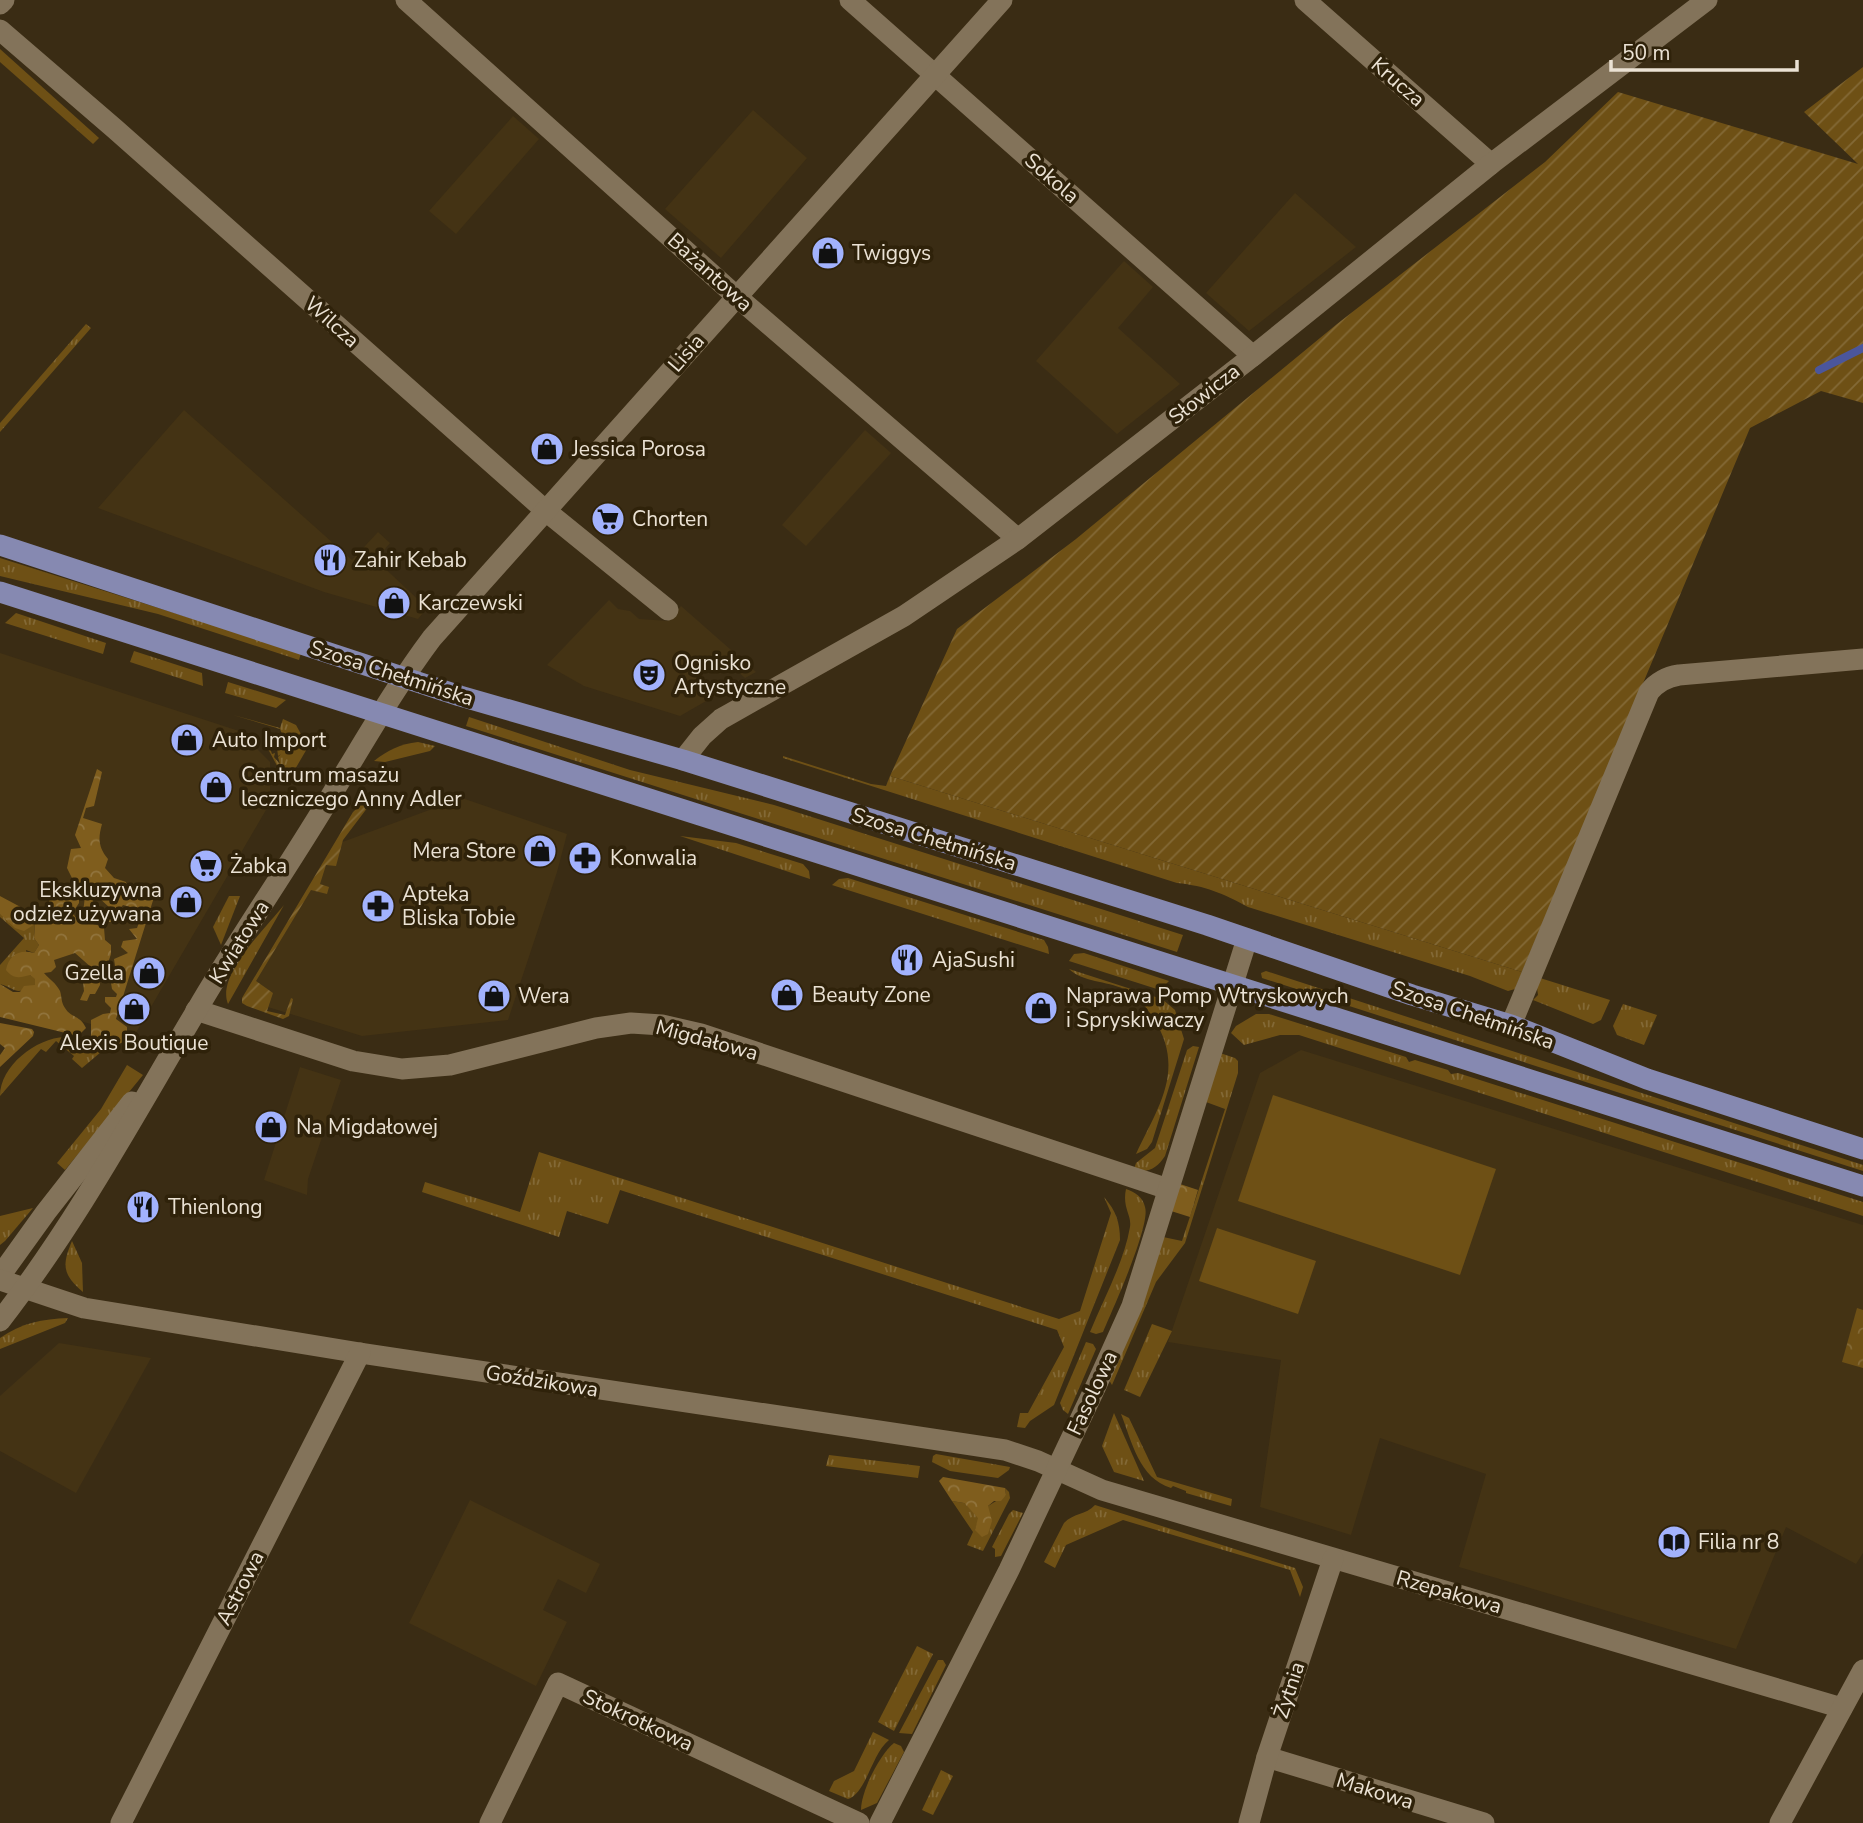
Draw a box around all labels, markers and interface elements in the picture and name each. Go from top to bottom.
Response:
scale bar [1611,28,1797,72]
text: 50 m [1622,39,1671,67]
street label: Krucza [1365,51,1431,113]
street label: Sokola [1019,146,1085,210]
street label: Bażantowa [661,226,759,318]
shop icon: Twiggys [809,234,847,272]
place label: Twiggys [852,239,931,267]
street label: Wilcza [299,290,365,354]
street label: Lisia [662,328,710,378]
street label: Słowicza [1162,357,1246,431]
shop icon: Jessica Porosa [528,430,566,468]
place label: Jessica Porosa [571,435,706,463]
supermarket icon: Chorten [589,500,627,538]
place label: Chorten [632,505,708,533]
restaurant icon: Zahir Kebab [311,541,349,579]
place label: Zahir Kebab [354,546,467,574]
shop icon: Karczewski [375,584,413,622]
place label: Karczewski [418,589,523,617]
street label: Szosa Chełmińska [307,633,477,713]
place label: Ognisko Artystyczne [674,649,786,701]
theatre icon: Ognisko Artystyczne [630,656,668,694]
shop icon: Auto Import [168,721,206,759]
place label: Auto Import [212,726,327,754]
place label: Centrum masażu leczniczego Anny Adler [241,761,462,813]
shop icon: Centrum masażu leczniczego Anny Adler [197,768,235,806]
street label: Szosa Chełmińska [848,801,1020,877]
shop icon: Mera Store [521,832,559,870]
place label: Mera Store [413,837,516,865]
pharmacy icon: Konwalia [566,839,604,877]
place label: Konwalia [610,844,697,872]
supermarket icon: Żabka [187,847,225,885]
place label: Żabka [230,852,287,880]
place label: Ekskluzywna odzież używana [13,876,162,928]
place label: Apteka Bliska Tobie [402,880,515,932]
shop icon: Ekskluzywna odzież używana [167,883,205,921]
pharmacy icon: Apteka Bliska Tobie [359,887,397,925]
street label: Kwiatowa [202,895,276,989]
restaurant icon: AjaSushi [888,941,926,979]
place label: AjaSushi [932,946,1015,974]
shop icon: Gzella [130,954,168,992]
place label: Gzella [65,959,124,987]
street label: Szosa Chełmińska [1388,974,1558,1056]
shop icon: Beauty Zone [768,976,806,1014]
shop icon: Wera [475,977,513,1015]
place label: Beauty Zone [812,981,931,1009]
place label: Wera [518,982,570,1010]
place label: Naprawa Pomp Wtryskowych i Spryskiwaczy [1066,982,1349,1034]
shop icon: Naprawa Pomp Wtryskowych i Spryskiwaczy [1022,989,1060,1027]
shop icon: Alexis Boutique [115,990,153,1028]
street label: Migdałowa [653,1013,761,1067]
place label: Alexis Boutique [60,1029,208,1057]
shop icon: Na Migdałowej [252,1108,290,1146]
place label: Na Migdałowej [296,1113,438,1141]
restaurant icon: Thienlong [124,1188,162,1226]
place label: Thienlong [168,1193,263,1221]
street label: Fasolowa [1060,1346,1124,1440]
street label: Goździkowa [484,1358,600,1404]
library icon: Filia nr 8 [1655,1523,1693,1561]
place label: Filia nr 8 [1698,1528,1779,1556]
street label: Astrowa [209,1546,271,1630]
street label: Rzepakowa [1393,1564,1505,1620]
street label: Żytnia [1267,1658,1311,1722]
street label: Stokrotkowa [578,1682,698,1758]
street label: Makowa [1333,1766,1417,1816]

